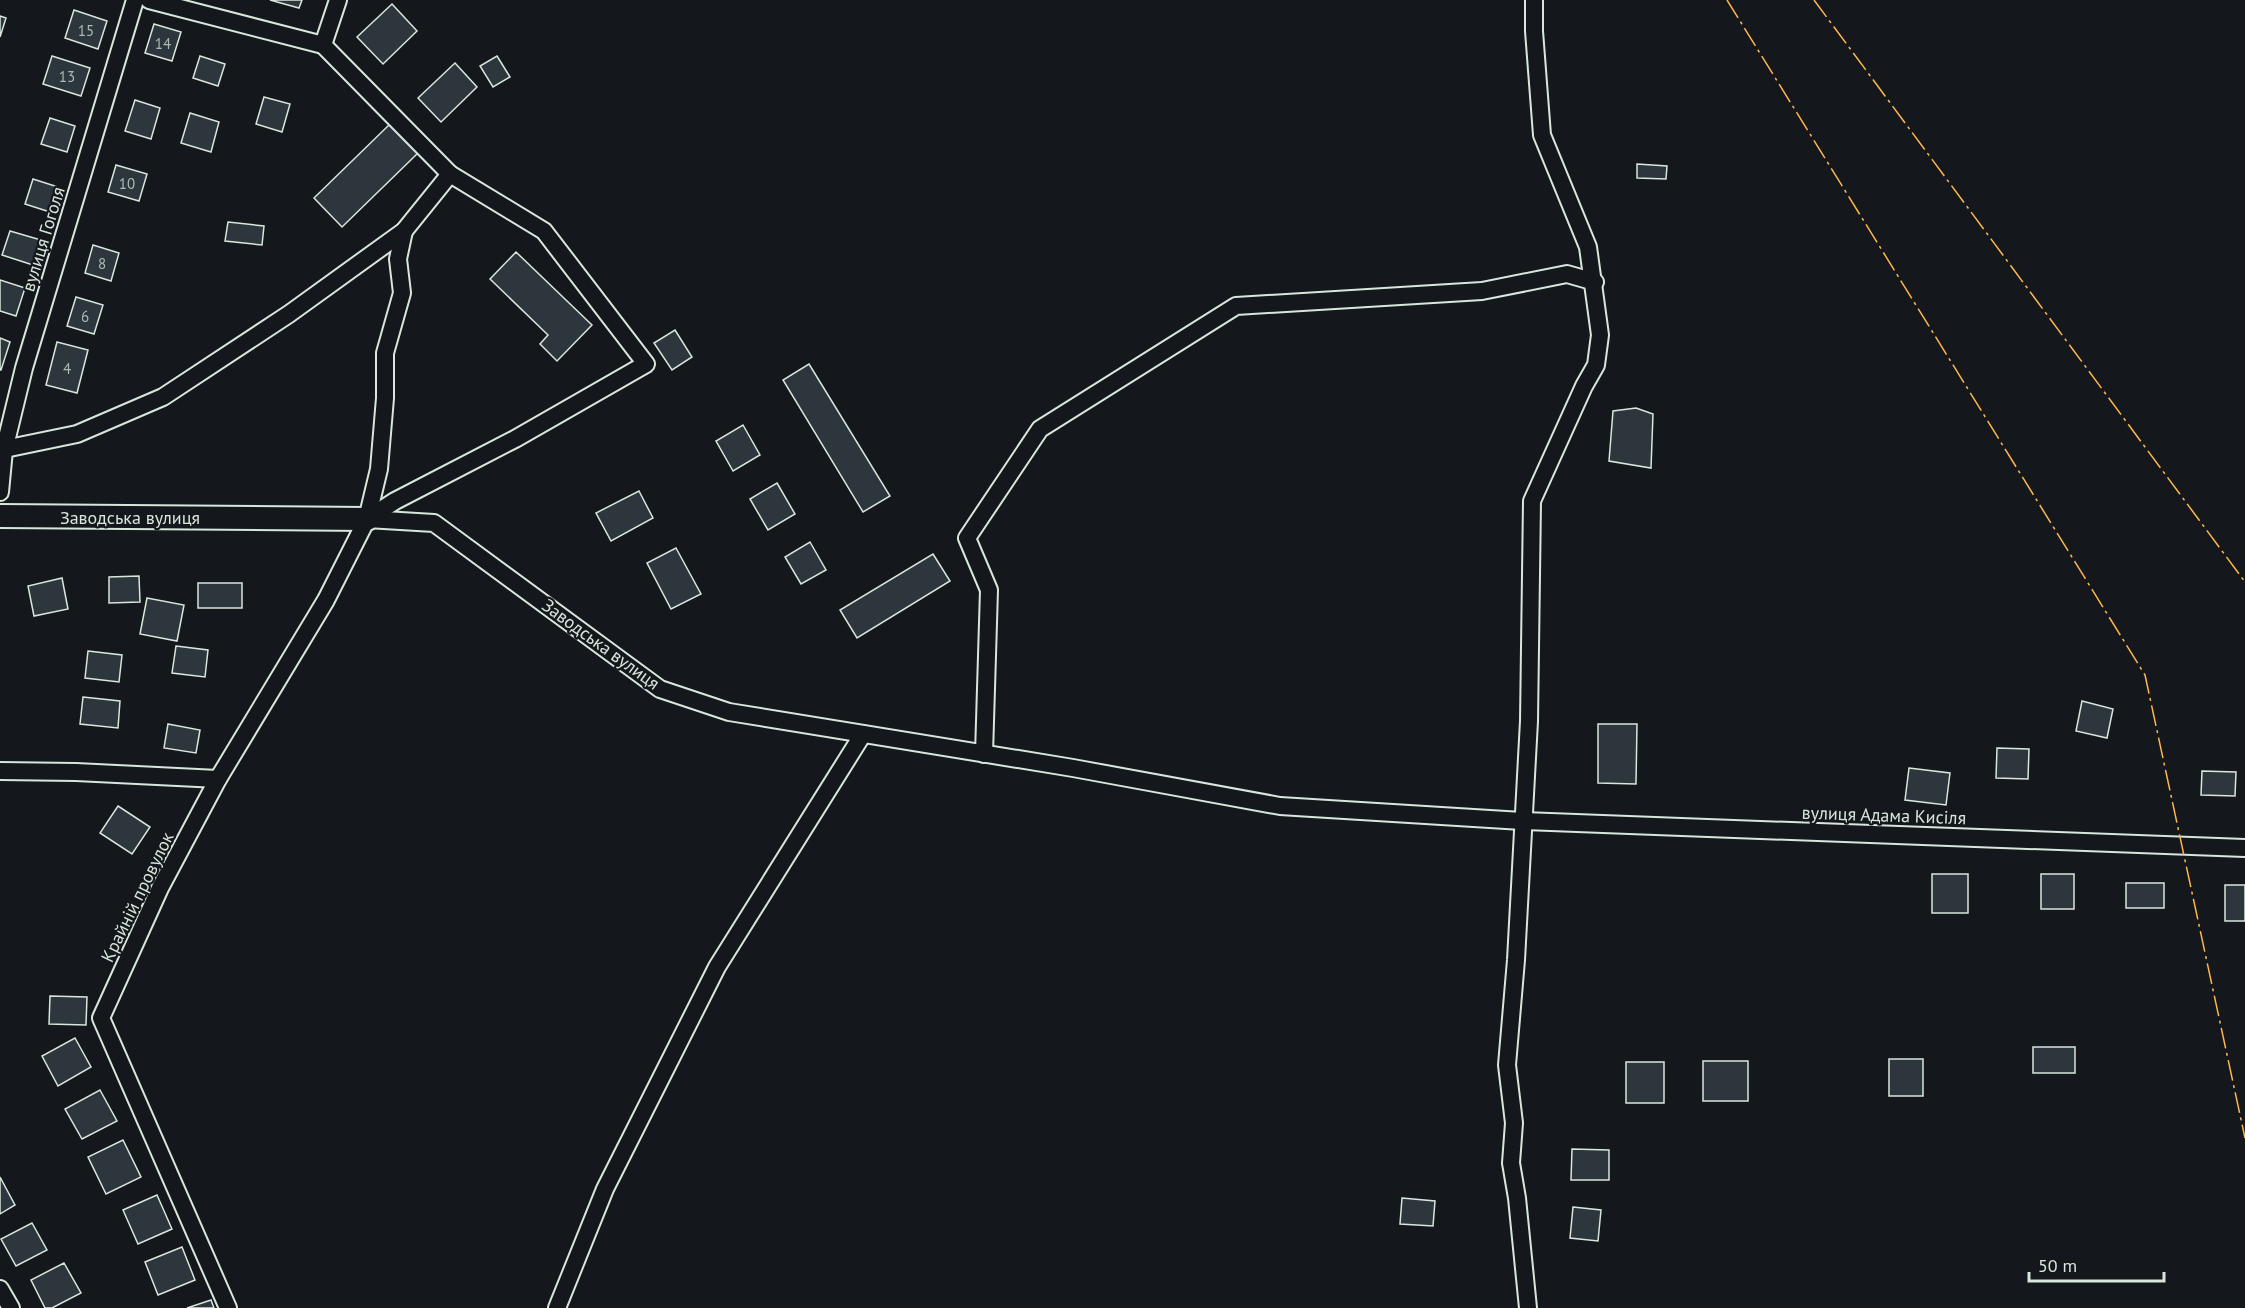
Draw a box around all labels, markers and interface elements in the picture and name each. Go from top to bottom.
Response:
house number: 15 [78,21,94,40]
house number: 14 [155,34,171,53]
house number: 13 [59,67,75,86]
house number: 10 [119,174,135,193]
street label: вулиця Гоголя [16,184,70,294]
house number: 8 [98,254,106,273]
house number: 6 [81,307,89,326]
house number: 4 [63,359,71,378]
street label: Заводська вулиця [60,506,200,529]
street label: Заводська вулиця [538,594,664,694]
street label: вулиця Адама Кисіля [1801,801,1967,829]
street label: Крайній провулок [96,828,179,966]
scale bar [2029,1245,2164,1283]
text: 50 m [2038,1254,2077,1277]

